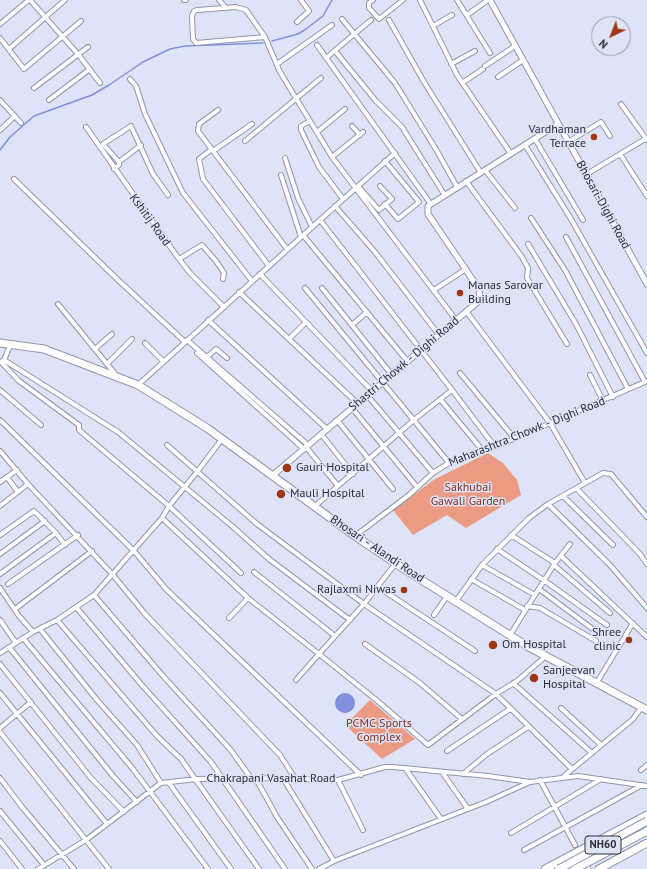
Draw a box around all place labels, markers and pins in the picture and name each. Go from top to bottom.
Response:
place label: Vardhaman Terrace [529,123,586,151]
marker: Vardhaman Terrace [589,132,599,142]
place label: Manas Sarovar Building [468,279,543,307]
marker: Manas Sarovar Building [455,288,465,298]
place label: Gauri Hospital [296,461,369,475]
marker: Gauri Hospital [281,462,293,474]
place label: Mauli Hospital [290,487,365,501]
marker: Mauli Hospital [275,488,287,500]
place label: Rajlaxmi Niwas [317,583,396,597]
marker: Rajlaxmi Niwas [399,585,409,595]
place label: Shree clinic [592,626,621,654]
marker: Shree clinic [624,635,634,645]
place label: Om Hospital [502,638,566,652]
marker: Om Hospital [487,639,499,651]
place label: Sanjeevan Hospital [543,664,595,692]
marker: Sanjeevan Hospital [528,672,540,684]

